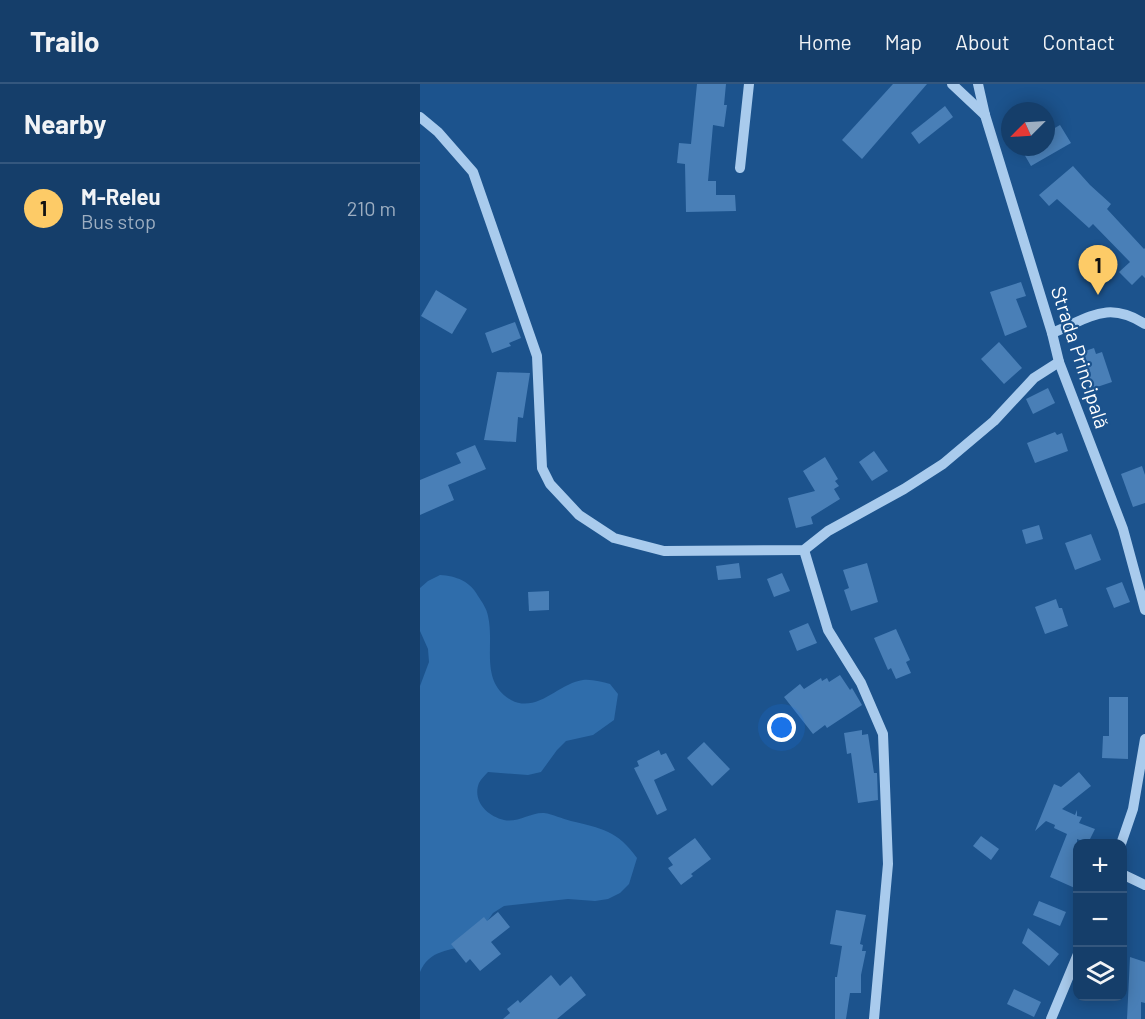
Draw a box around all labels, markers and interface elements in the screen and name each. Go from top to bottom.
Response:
text: Trailo [30,24,100,58]
text: Home [798,29,852,54]
text: Map [885,29,922,54]
text: About [955,29,1010,54]
text: Contact [1043,29,1115,54]
north arrow [1001,102,1055,156]
text: Nearby [24,108,106,139]
text: M-Releu [81,183,160,209]
text: 1 [40,196,47,220]
text: 210 m [347,196,396,220]
text: Bus stop [81,209,156,233]
pin: 1 [1078,246,1118,295]
street label: Strada Principală [1047,283,1115,431]
your location [767,713,796,742]
map controls [1073,839,1127,1001]
button: + [1073,839,1127,893]
button: − [1073,893,1127,947]
button: layers [1073,947,1127,1001]

